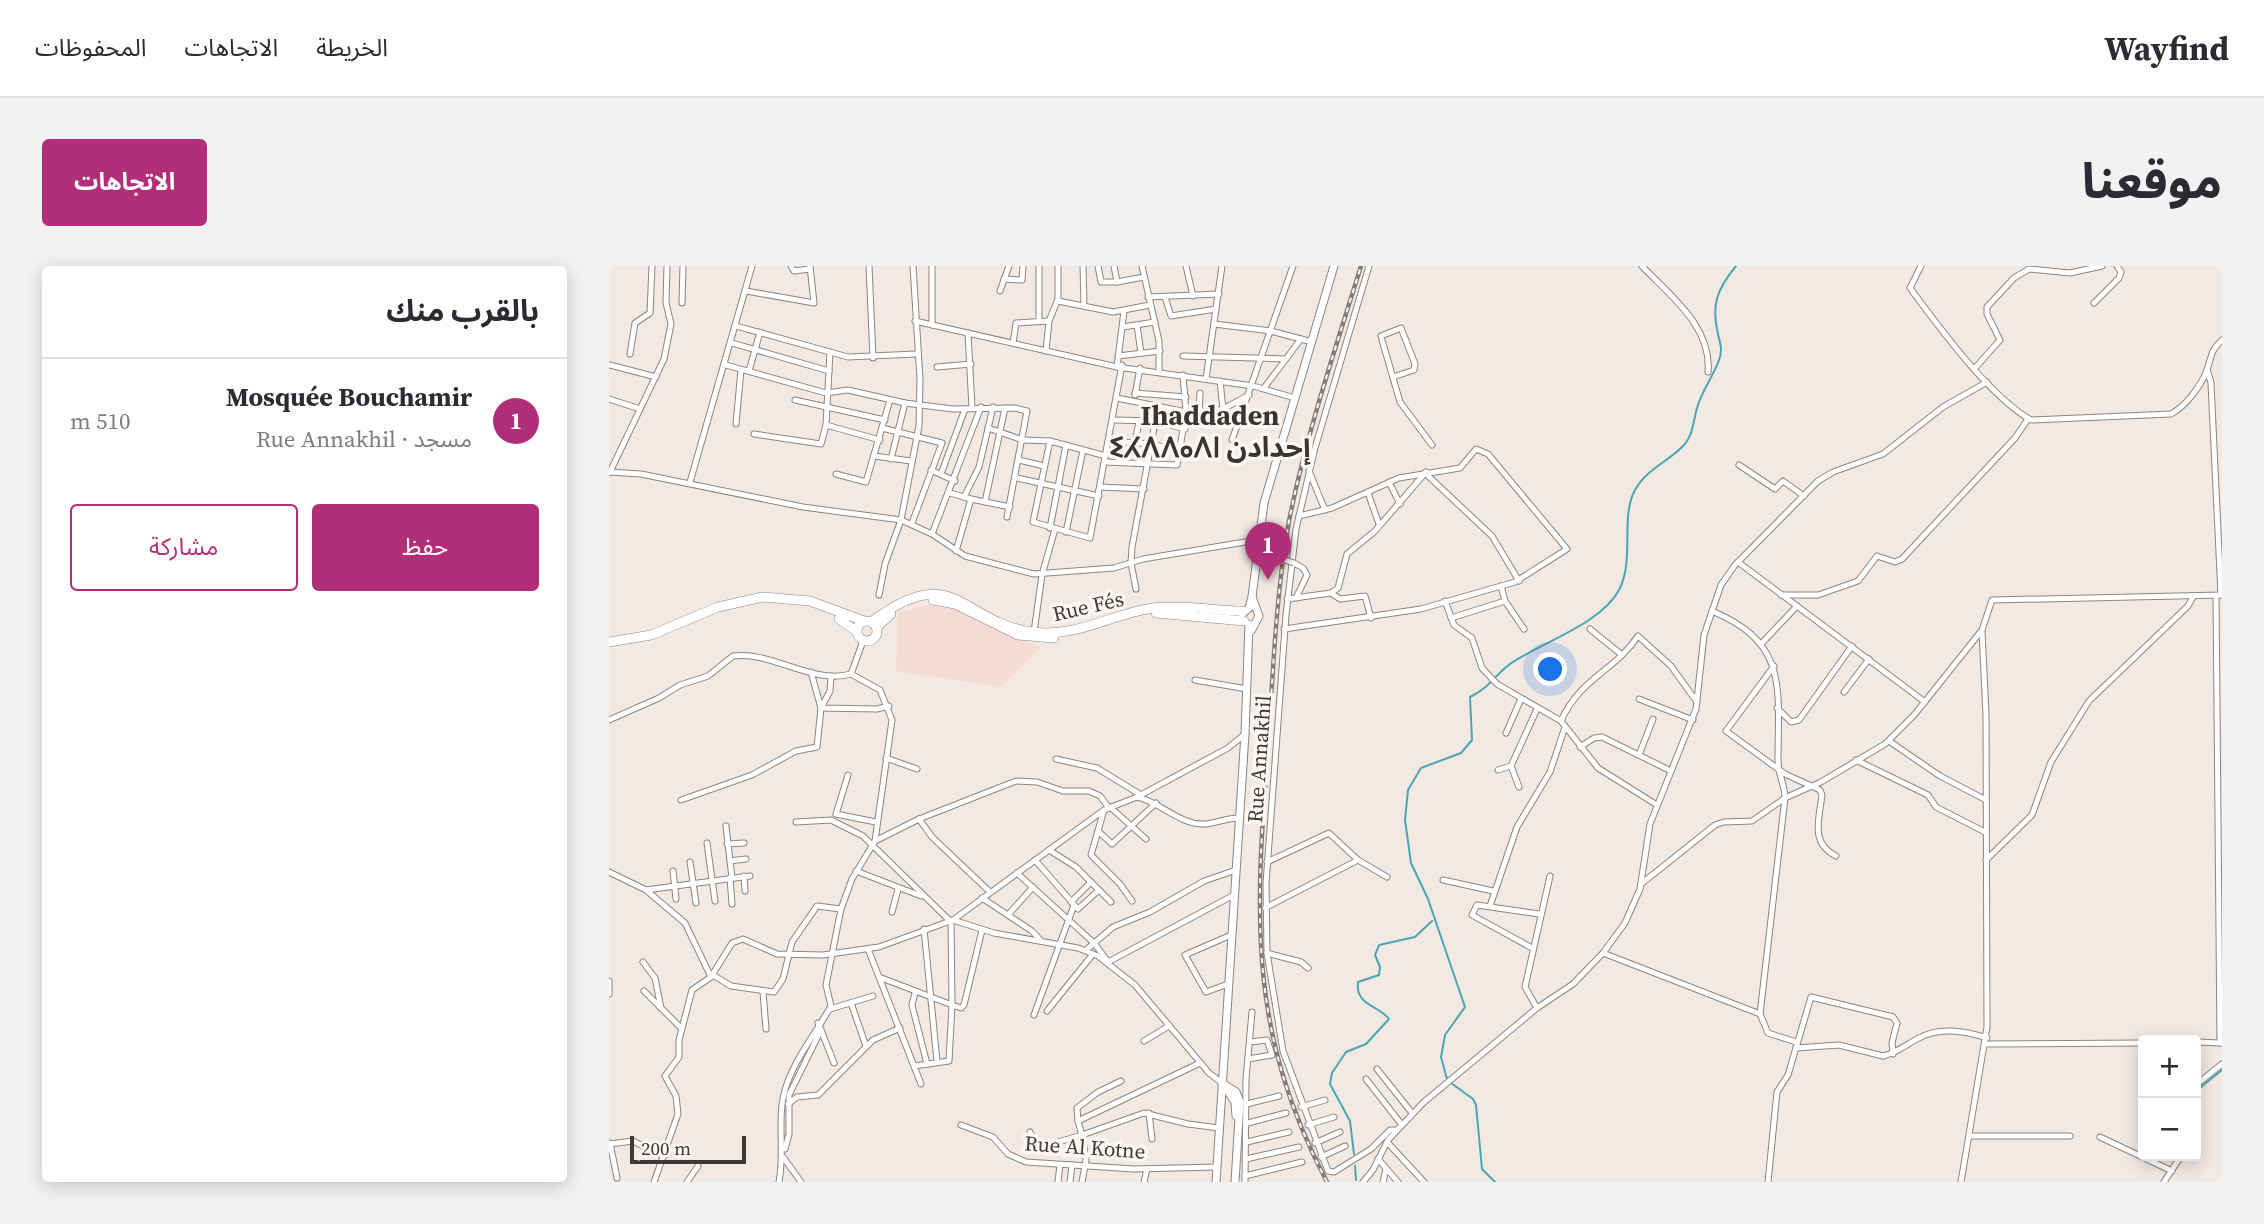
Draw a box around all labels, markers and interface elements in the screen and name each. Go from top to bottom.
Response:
text: Wayfind [2104,26,2229,71]
text: المحفوظات [35,31,146,64]
text: الاتجاهات [184,31,278,64]
text: الخريطة [316,31,388,64]
button: الاتجاهات [42,139,207,226]
text: موقعنا [2082,147,2222,214]
text: بالقرب منك [386,290,539,331]
text: Mosquée Bouchamir [226,379,472,415]
district label: Ihaddaden ⵉⵃⴷⴷⴰⴷⵏ إحدادن [1110,396,1311,466]
text: 510 m [70,405,131,437]
text: 1 [510,405,522,437]
text: مسجد · Rue Annakhil [256,423,472,455]
button: مشاركة [70,504,298,591]
button: حفظ [312,504,539,591]
pin: 1 [1245,522,1291,580]
street label: Rue Fés [1050,584,1126,628]
your location [1533,652,1567,686]
street label: Rue Annakhil [1240,694,1278,824]
map controls [2138,1035,2201,1161]
button: + [2138,1035,2201,1098]
button: − [2138,1098,2201,1161]
street label: Rue Al Kotne [1023,1128,1147,1166]
scale bar [630,1133,745,1165]
text: 200 m [641,1135,691,1161]

